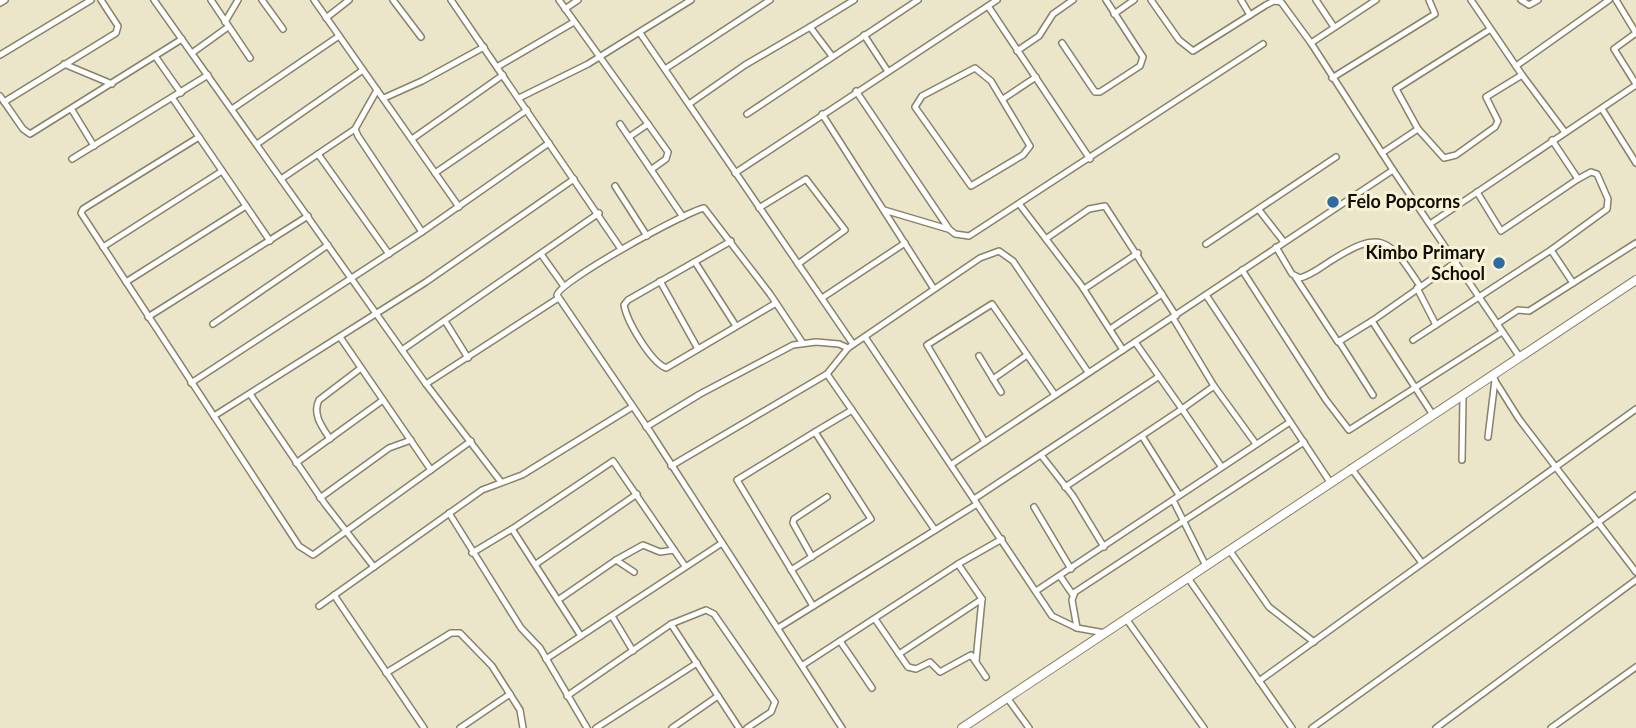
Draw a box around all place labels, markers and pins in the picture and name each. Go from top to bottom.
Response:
place label: Felo Popcorns [1347,190,1460,212]
marker: Felo Popcorns [1325,194,1341,210]
place label: Kimbo Primary School [1365,241,1485,284]
marker: Kimbo Primary School [1491,255,1507,271]

